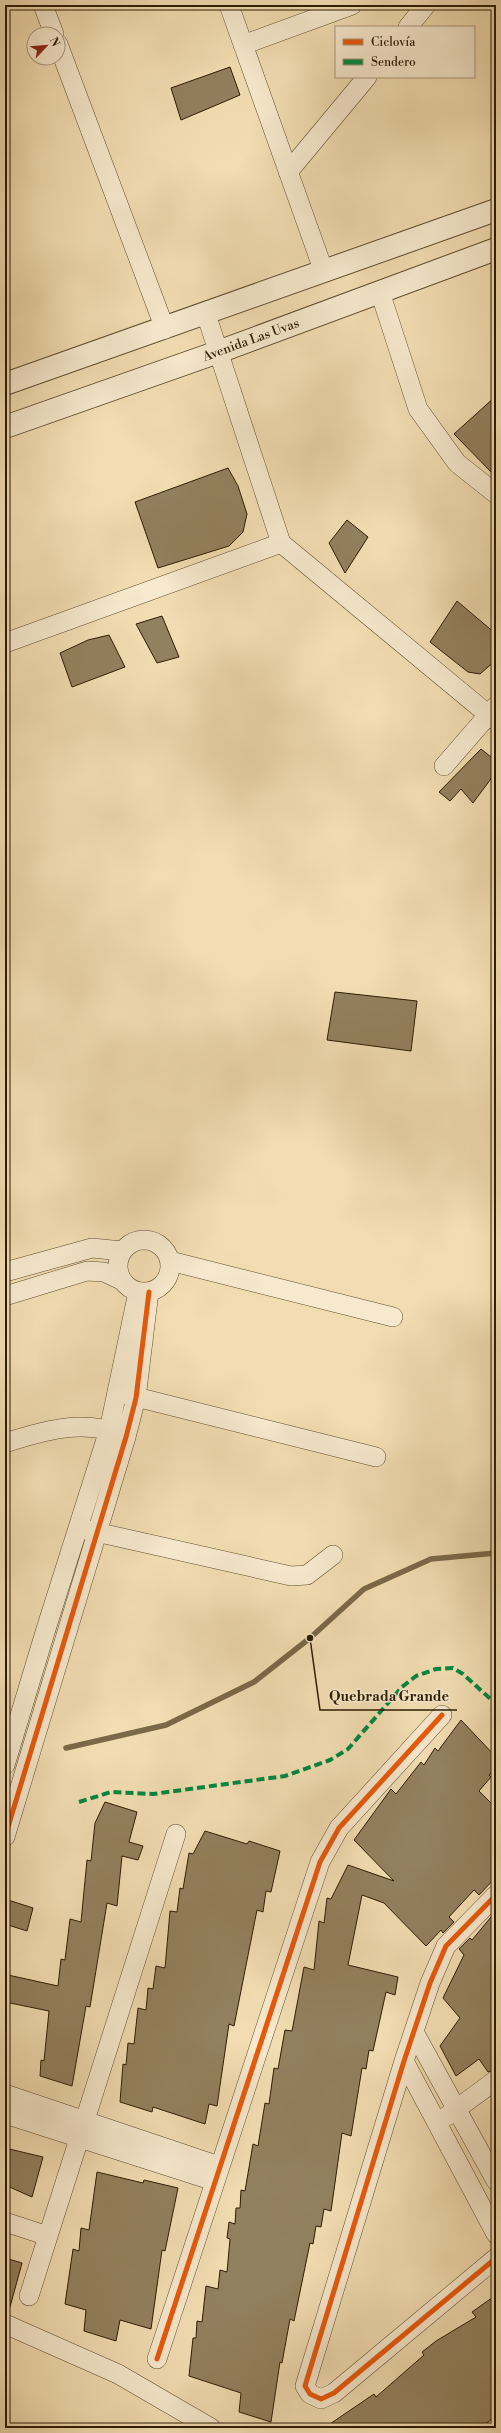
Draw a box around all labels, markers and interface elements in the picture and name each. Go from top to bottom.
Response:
north arrow [26,26,66,66]
legend [335,26,475,78]
text: N [46,35,62,49]
text: Ciclovía [371,35,416,50]
text: Sendero [371,55,416,70]
street label: Avenida Las Uvas [200,315,302,365]
callout: Quebrada Grande [320,1684,457,1710]
text: Quebrada Grande [329,1688,450,1706]

